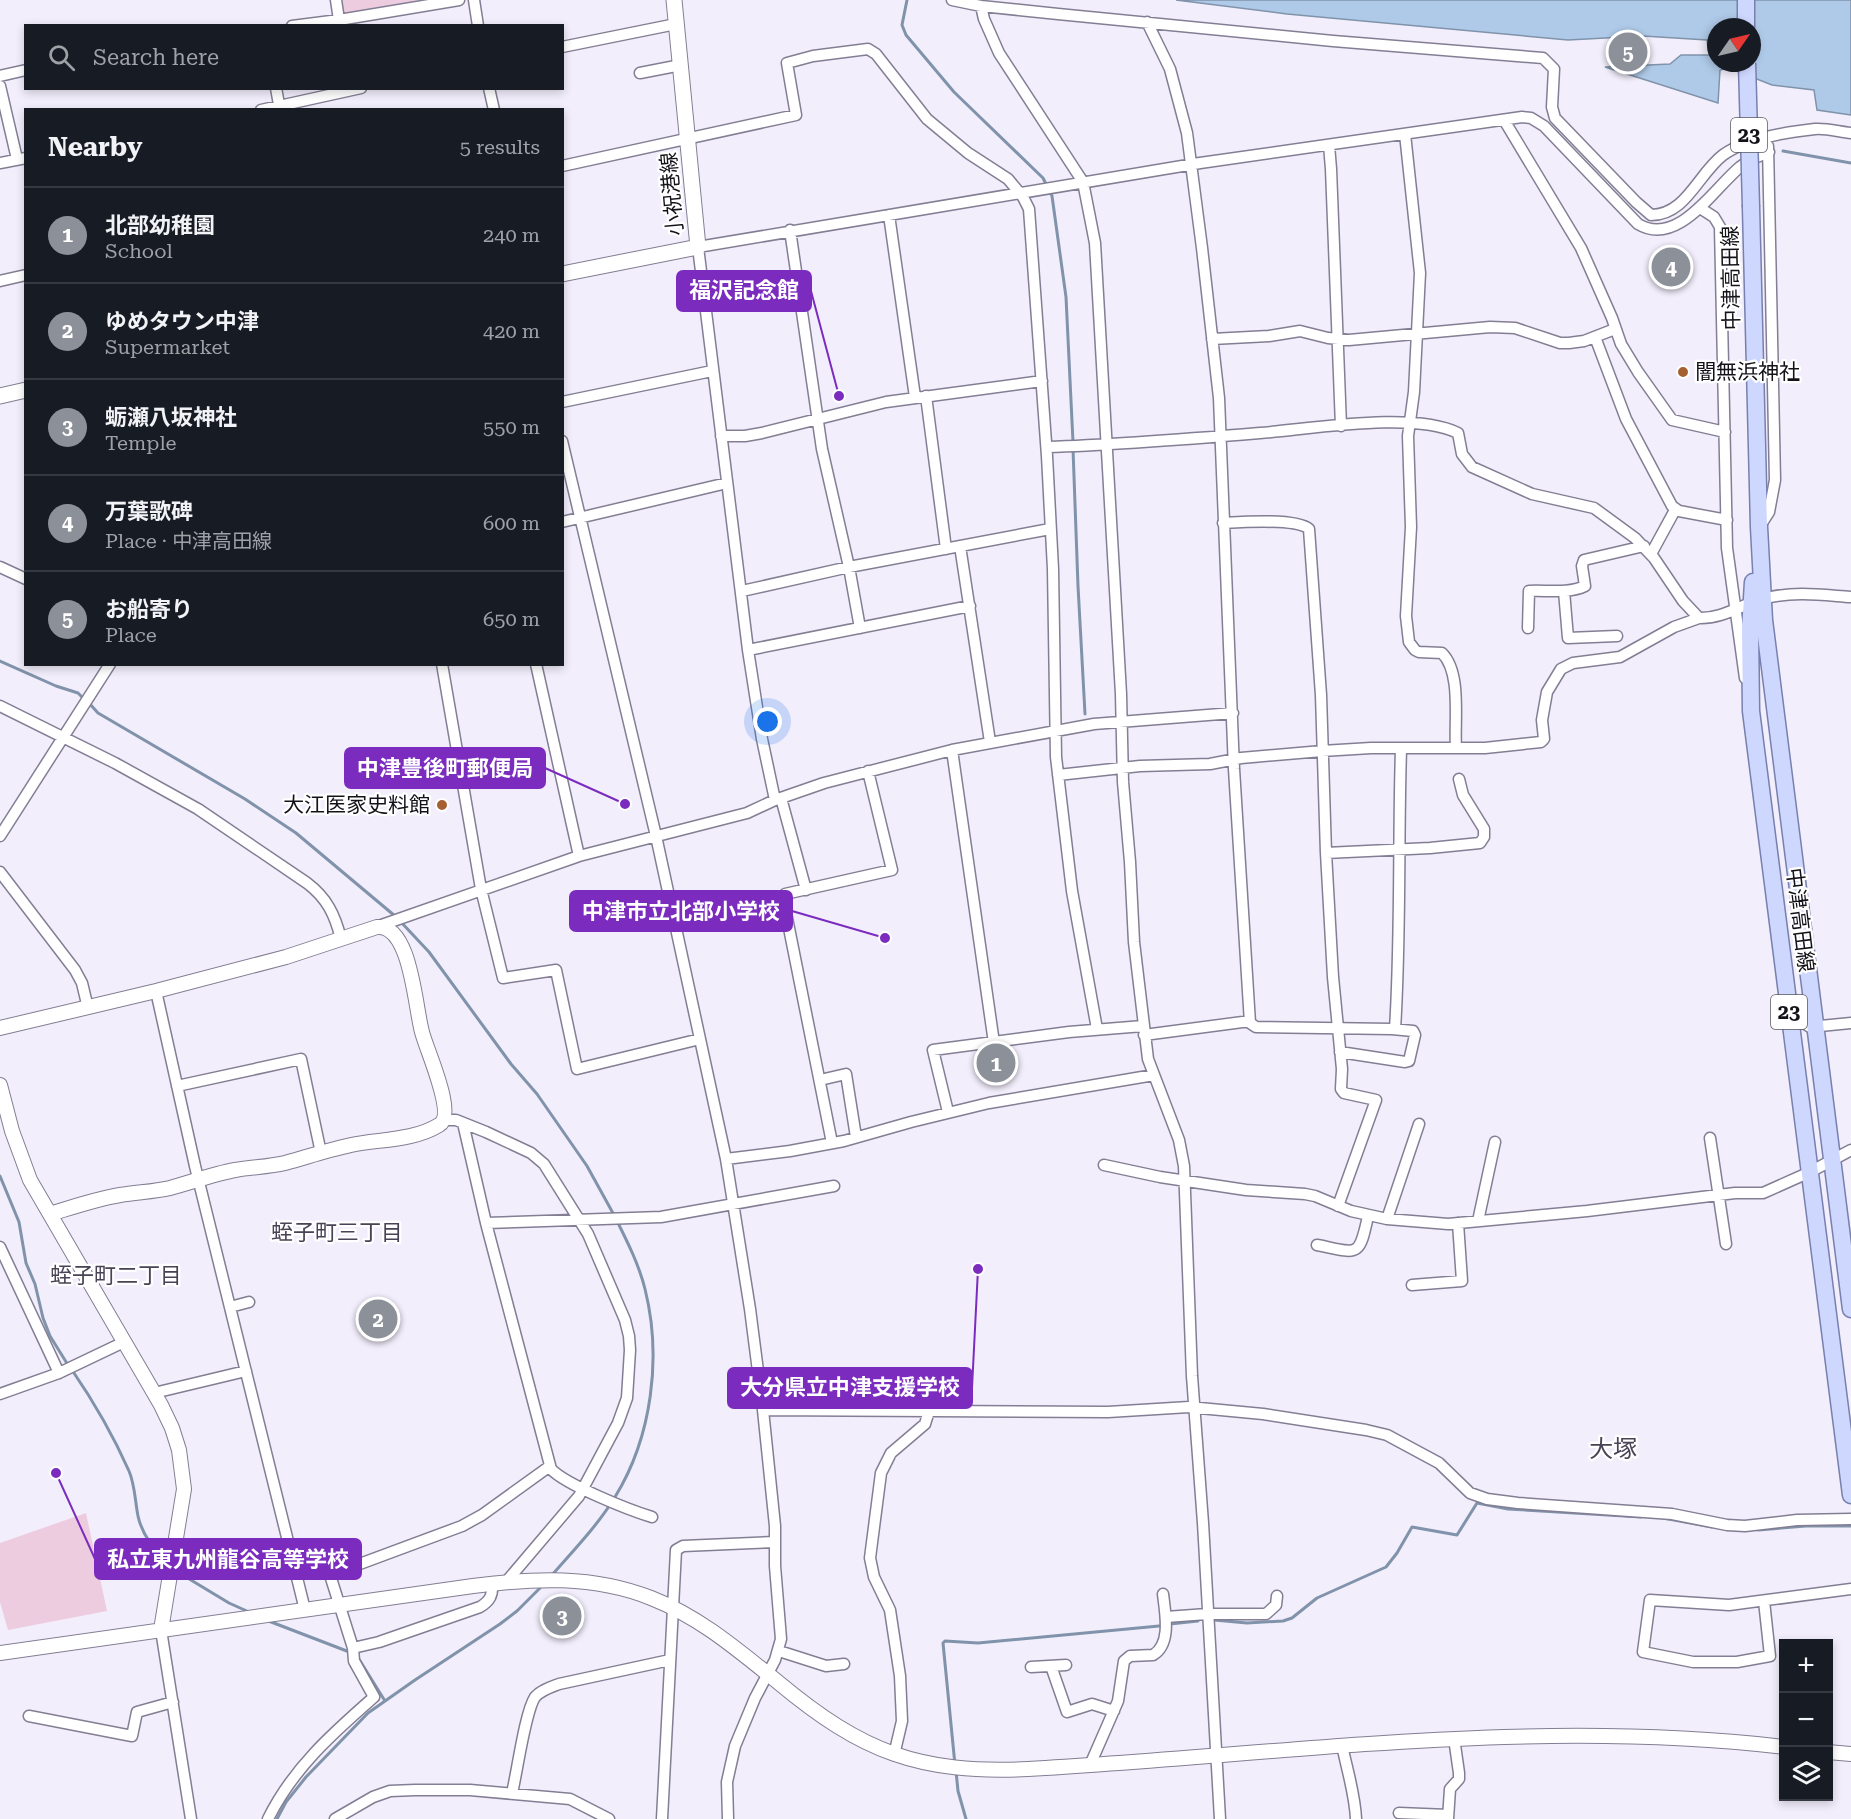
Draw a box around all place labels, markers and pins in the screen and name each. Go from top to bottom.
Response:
pin: 5 [1608,29,1648,74]
pin: 4 [1652,244,1690,290]
callout: 福沢記念館 [677,271,811,311]
place label: 闇無浜神社 [1695,360,1800,384]
marker: 闇無浜神社 [1676,365,1690,379]
callout: 中津豊後町郵便局 [345,748,545,788]
place label: 大江医家史料館 [283,793,430,817]
marker: 大江医家史料館 [435,798,449,812]
callout: 中津市立北部小学校 [570,891,792,931]
pin: 1 [976,1040,1016,1086]
pin: 2 [358,1296,398,1342]
callout: 大分県立中津支援学校 [728,1368,972,1408]
callout: 私立東九州龍谷高等学校 [95,1539,361,1579]
pin: 3 [542,1594,582,1638]

